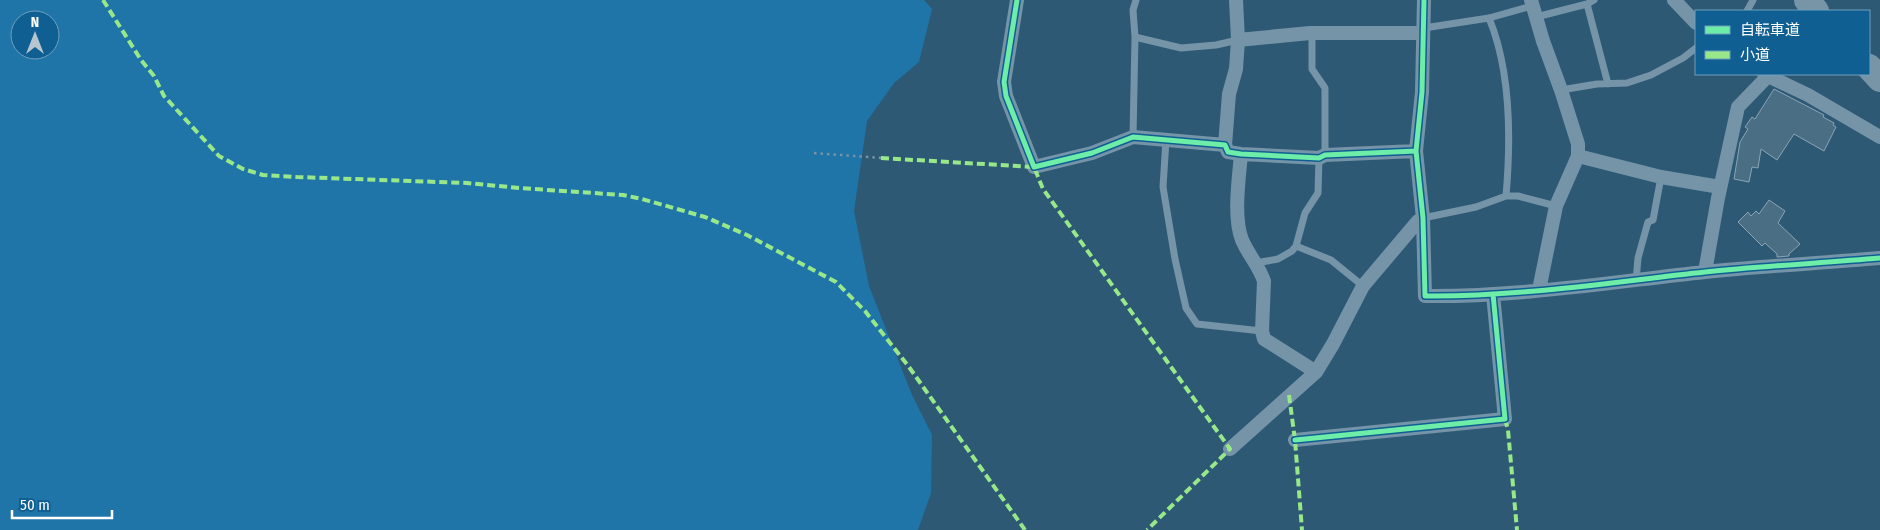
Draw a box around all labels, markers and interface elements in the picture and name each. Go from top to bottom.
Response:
north arrow [10,10,60,60]
legend [1695,10,1870,75]
text: N [31,14,39,31]
text: 自転車道 [1740,21,1800,39]
text: 小道 [1740,46,1770,64]
scale bar [12,488,112,520]
text: 50 m [20,496,50,514]

